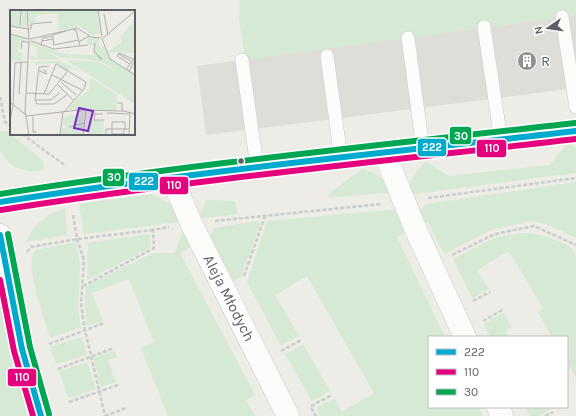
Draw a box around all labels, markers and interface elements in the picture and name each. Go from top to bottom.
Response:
north arrow [528,8,568,48]
inset map [10,10,135,135]
text: N [532,25,546,35]
building icon: R [516,50,538,72]
place label: R [541,52,550,70]
line badge: 30 [449,126,472,145]
text: 30 [454,130,468,143]
line badge: 222 [417,138,447,157]
line badge: 110 [476,139,507,158]
text: 222 [422,141,442,154]
text: 110 [485,142,499,155]
unlabelled marker [236,156,246,166]
line badge: 30 [102,168,125,187]
text: 30 [107,171,121,184]
line badge: 222 [128,172,159,191]
text: 222 [134,175,154,188]
line badge: 110 [159,176,189,195]
text: 110 [167,179,181,192]
street label: Aleja Młodych [199,252,259,344]
legend [428,336,568,408]
text: 222 [464,345,485,359]
text: 110 [464,365,479,379]
line badge: 110 [7,368,37,387]
text: 110 [15,371,29,384]
text: 30 [464,385,478,399]

